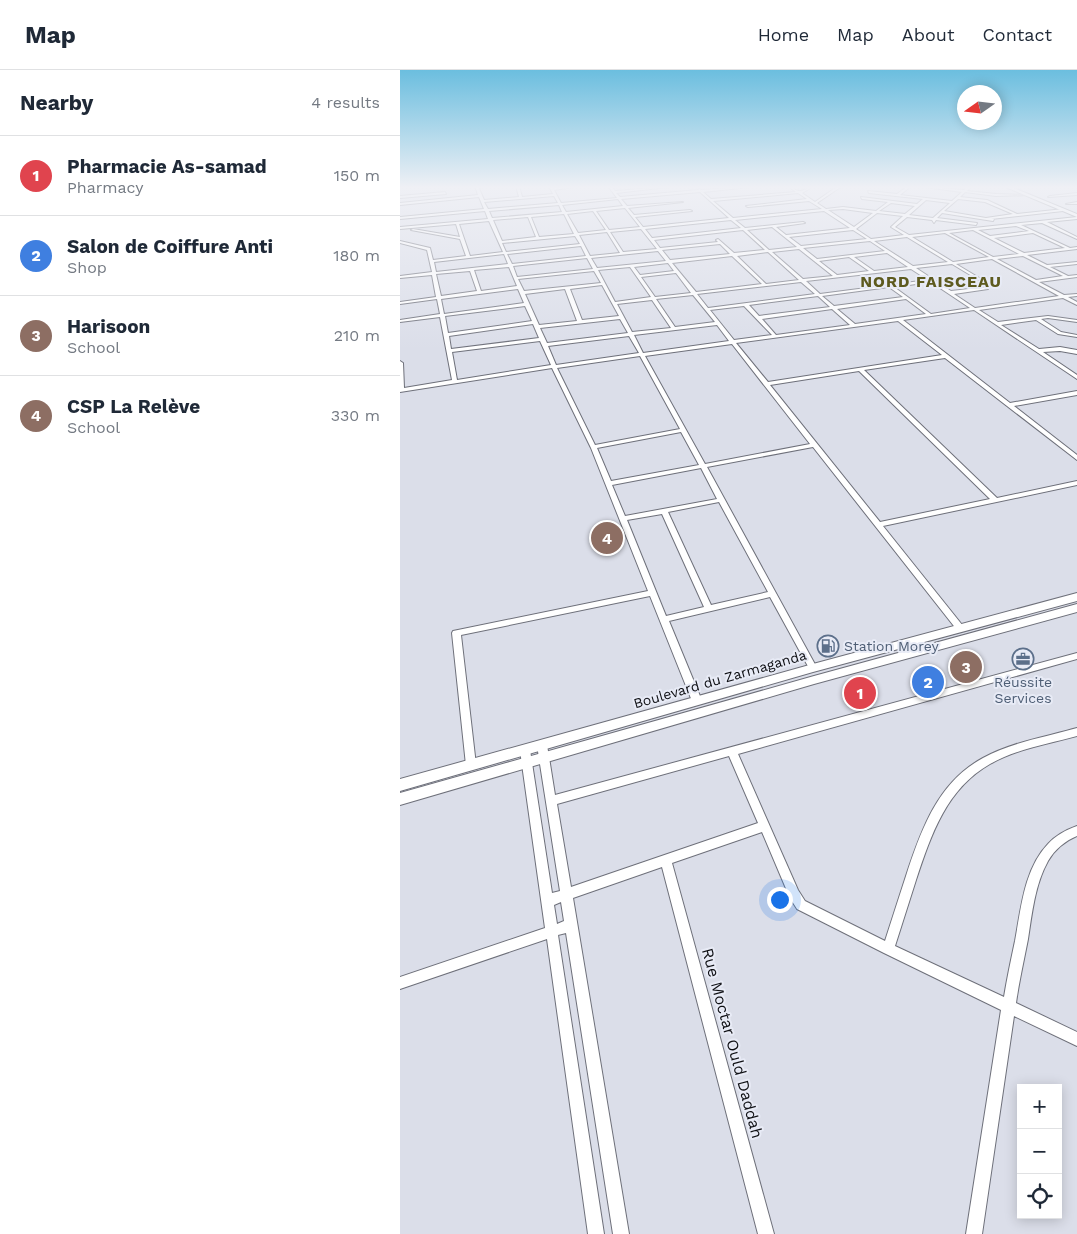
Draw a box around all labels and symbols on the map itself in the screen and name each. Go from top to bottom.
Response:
north arrow [957,85,1002,130]
district label: NORD FAISCEAU [860,272,1002,291]
pin: 4 [591,519,623,557]
fuel station icon: Station Morey [816,634,840,658]
place label: Station Morey [844,638,939,654]
street label: Boulevard du Zarmaganda [632,647,808,711]
office icon: Réussite Services [1011,647,1035,671]
pin: 3 [950,648,982,686]
pin: 2 [912,663,944,701]
pin: 1 [844,674,876,712]
place label: Réussite Services [994,674,1052,706]
your location [767,887,793,913]
street label: Rue Moctar Ould Daddah [698,946,767,1140]

